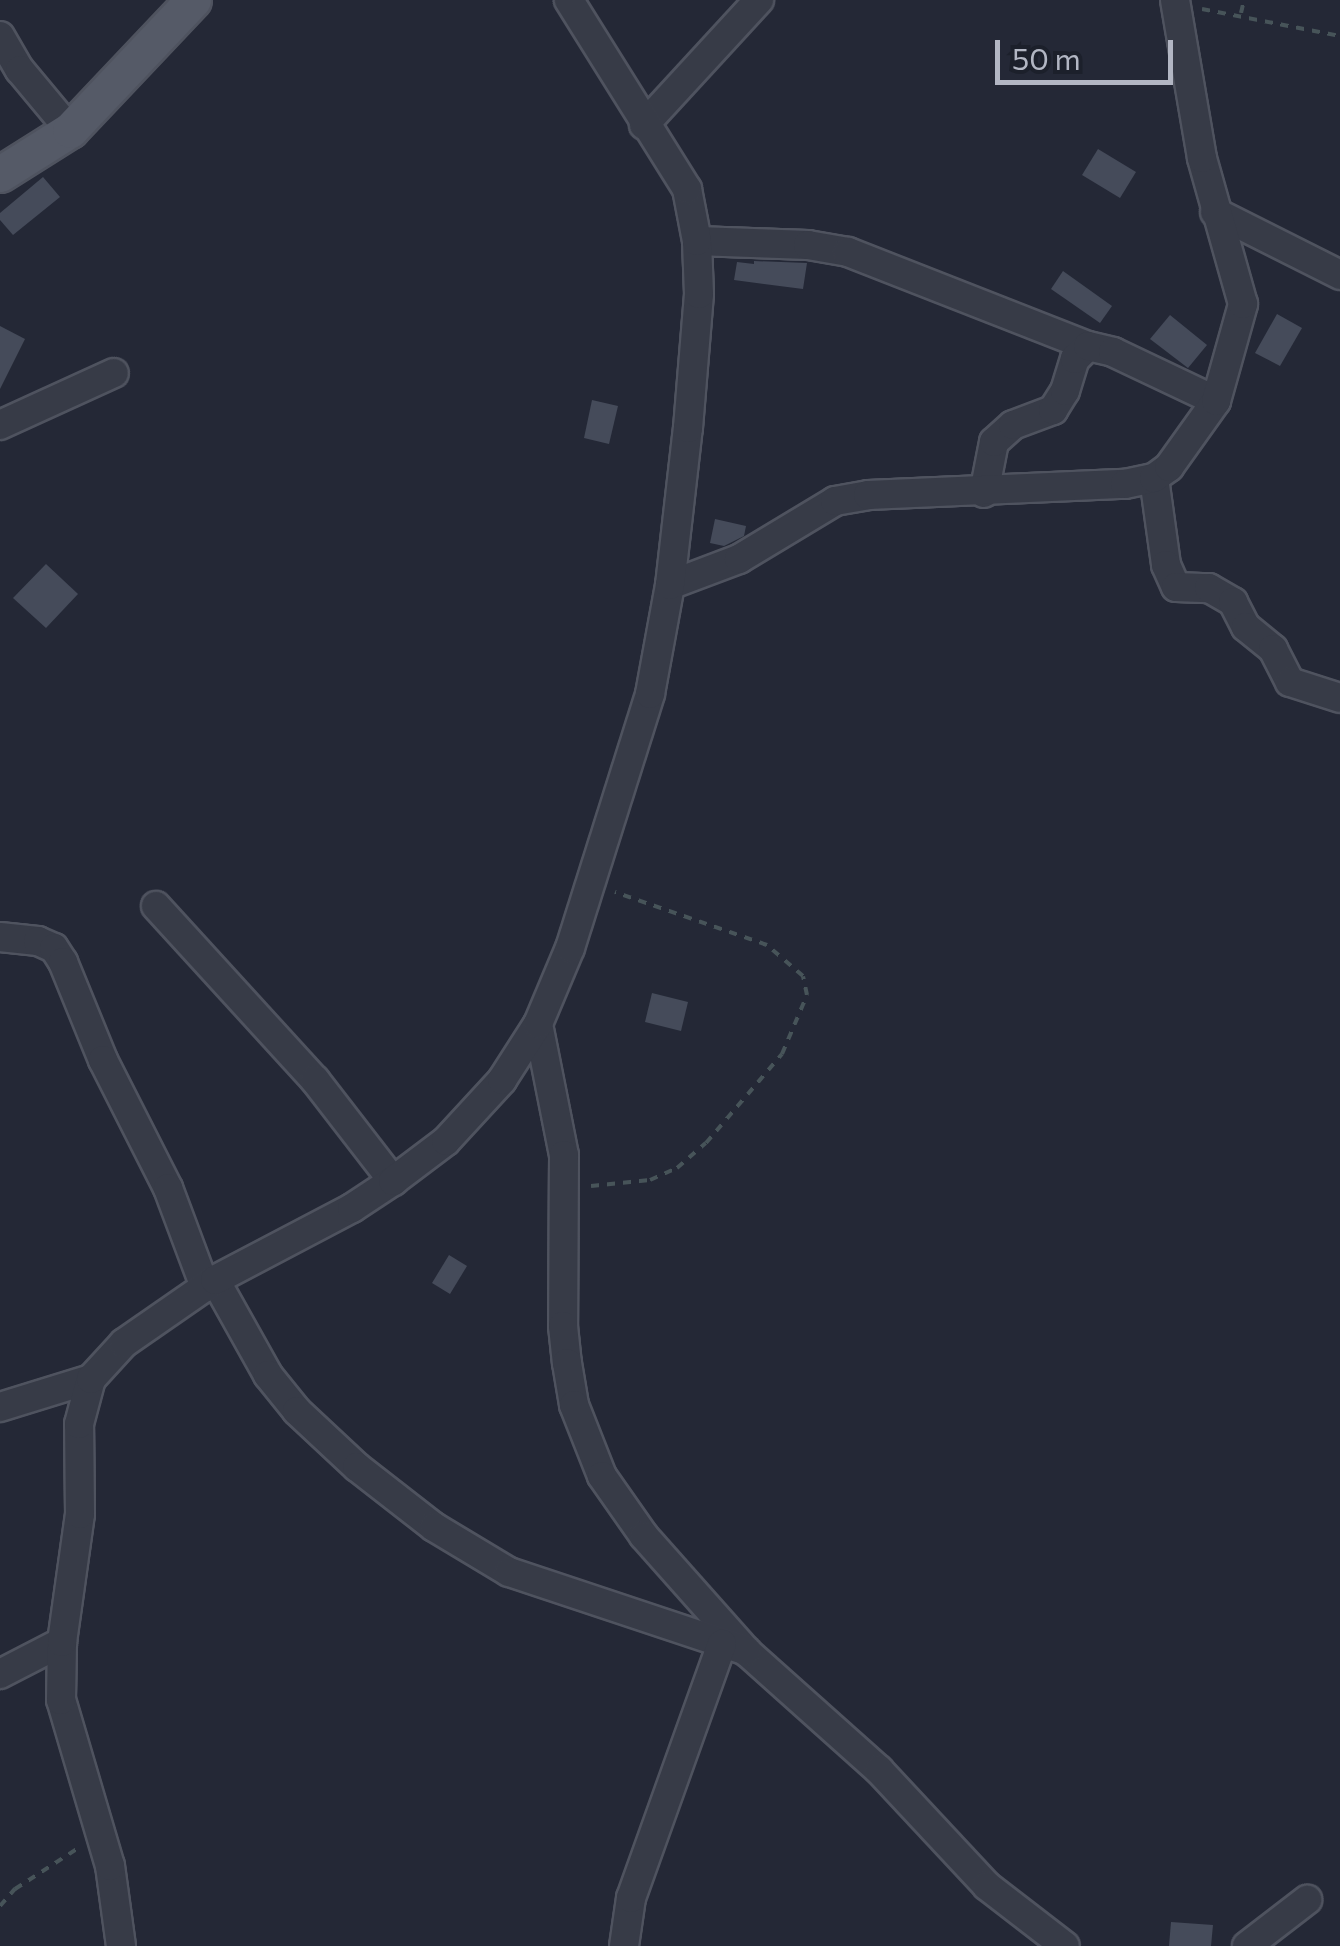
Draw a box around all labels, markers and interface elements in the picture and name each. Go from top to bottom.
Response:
scale bar [1000,20,1178,82]
text: 50 m [1012,39,1081,76]

